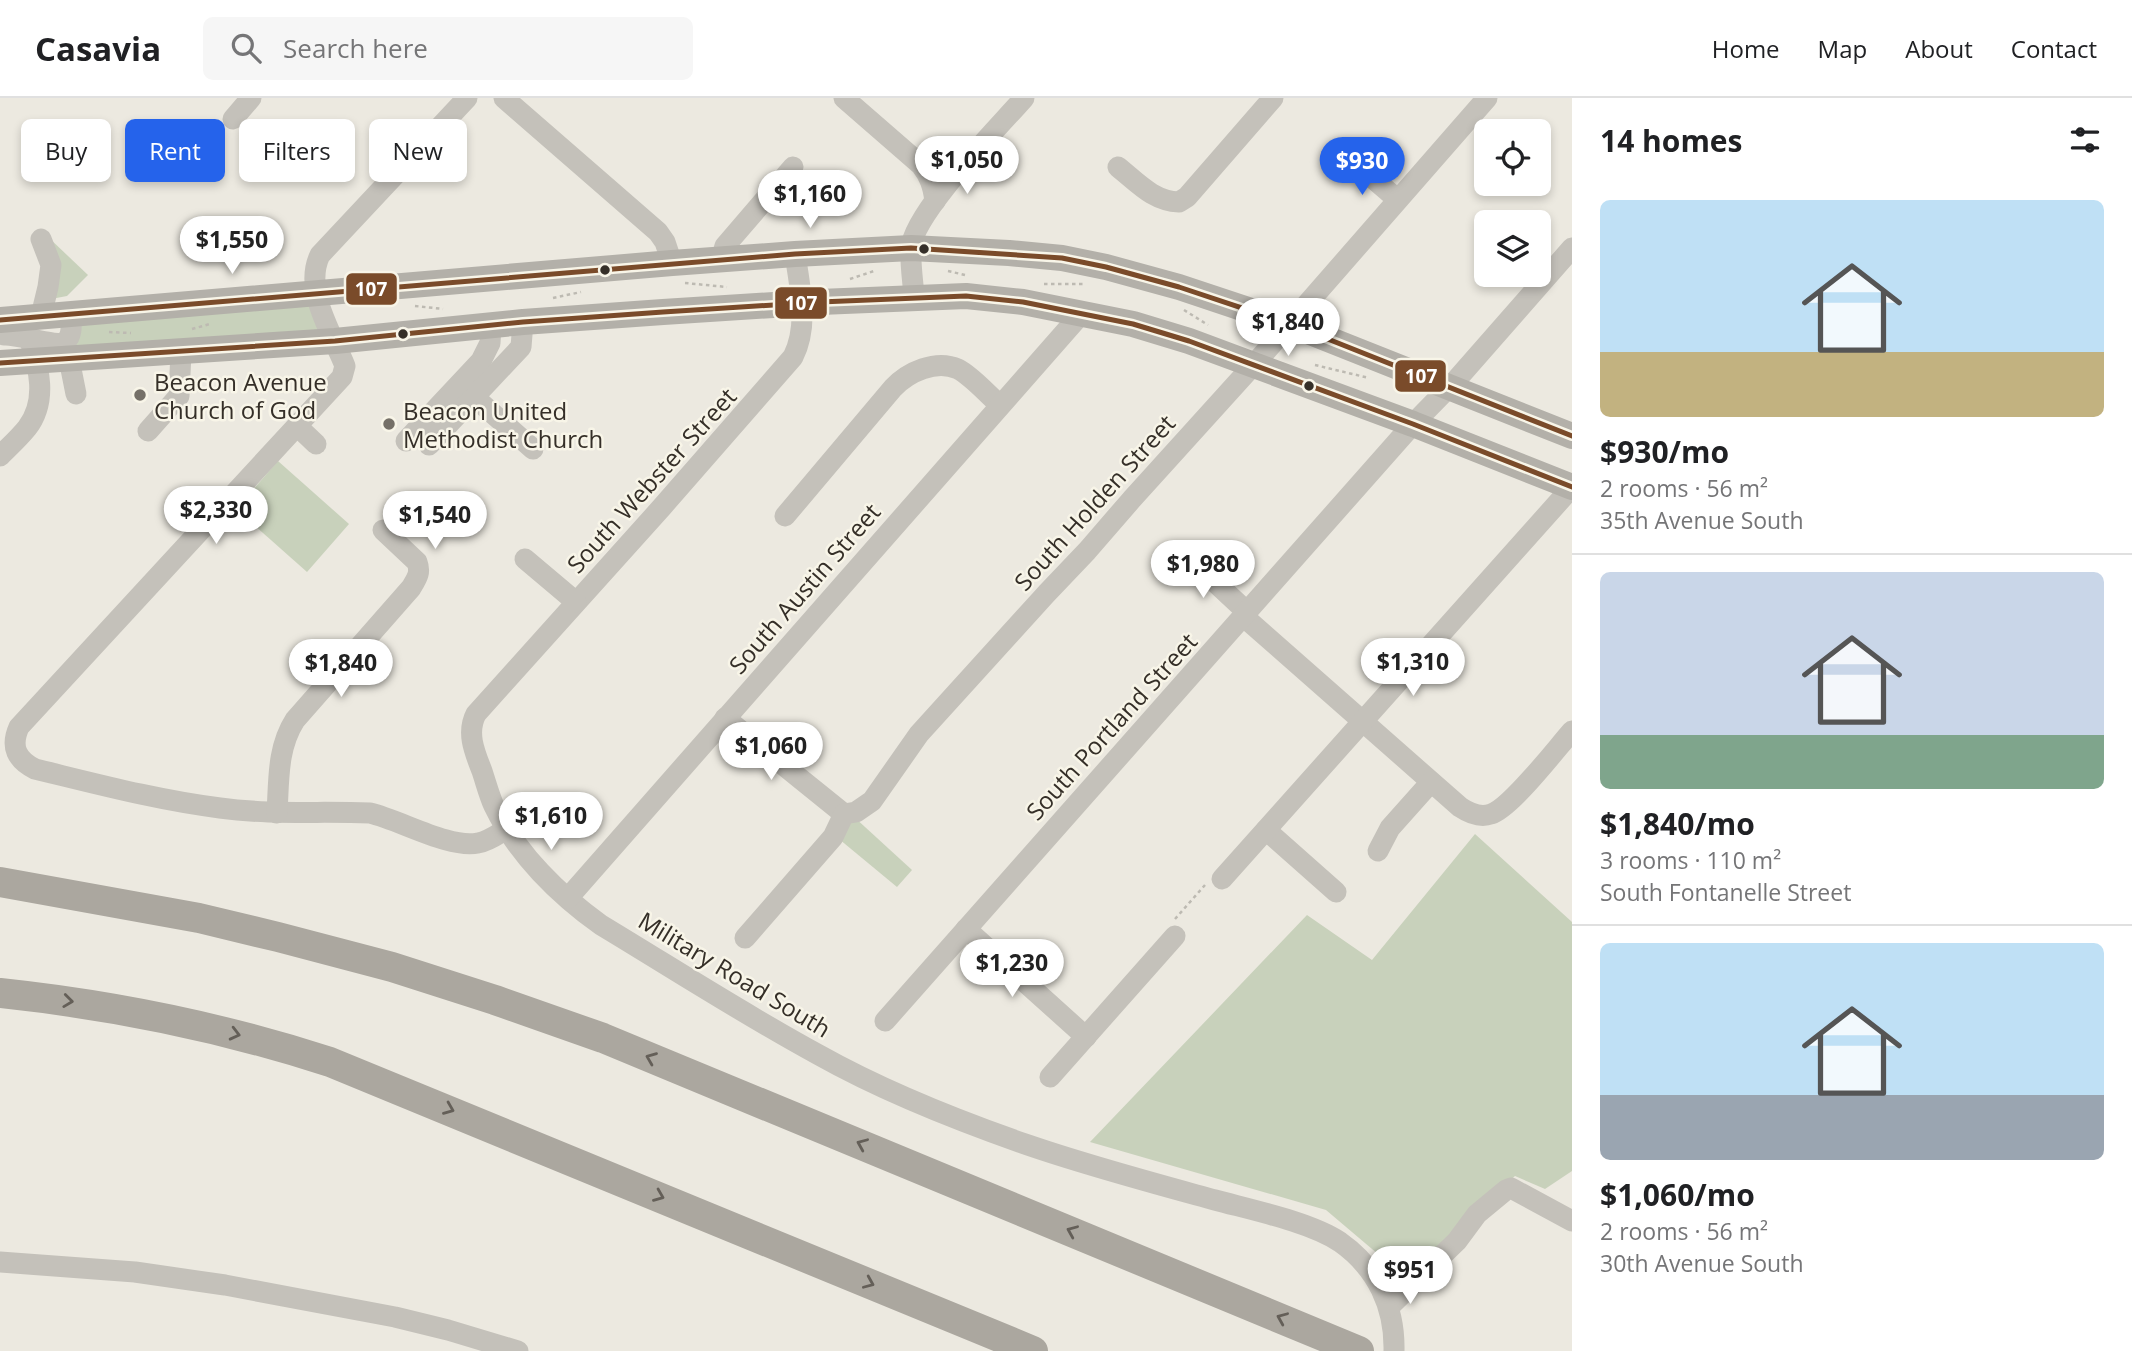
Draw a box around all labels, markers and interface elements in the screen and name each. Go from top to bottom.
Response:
search box [203,17,693,80]
text: Casavia [35,26,161,71]
icon: search [227,29,265,67]
text: Search here [283,30,428,66]
text: Home [1712,32,1780,65]
text: Map [1818,32,1867,65]
text: About [1905,32,1973,65]
text: Contact [2011,32,2097,65]
chip: Buy [21,119,111,182]
chip: Rent [125,119,225,182]
chip: Filters [239,119,355,182]
chip: New [369,119,467,182]
map controls [1474,119,1551,287]
button: locate [1474,119,1551,196]
text: 14 homes [1600,120,1743,161]
icon: filters [2066,121,2104,159]
pin: $1,050 [910,136,1024,196]
pin: $930 [1321,138,1403,197]
text: $1,050 [931,143,1003,175]
text: $930 [1336,144,1388,176]
pin: $1,160 [753,170,867,230]
text: $1,160 [774,177,846,209]
button: layers [1474,210,1551,287]
pin: $1,550 [175,216,289,276]
text: $1,550 [196,223,268,255]
unlabelled marker [917,242,931,256]
icon: home [1789,245,1915,371]
unlabelled marker [598,263,612,277]
line badge: 107 [345,272,398,306]
text: 107 [355,276,387,302]
line badge: 107 [774,286,828,320]
text: 107 [785,290,817,316]
pin: $1,840 [1231,299,1345,358]
text: $1,840 [1252,305,1324,337]
unlabelled marker [396,327,410,341]
line badge: 107 [1394,359,1447,393]
text: 107 [1405,363,1437,389]
place label: Beacon Avenue Church of God [154,365,327,426]
unlabelled marker [1302,379,1316,393]
street label: South Webster Street [559,380,743,580]
marker: Beacon Avenue Church of God [132,387,148,403]
place label: Beacon United Methodist Church [403,394,603,455]
street label: South Holden Street [1006,407,1182,597]
marker: Beacon United Methodist Church [381,416,397,432]
text: $930/mo [1600,431,1729,472]
text: 2 rooms · 56 m² [1600,472,1768,504]
pin: $2,330 [159,486,273,546]
pin: $1,540 [378,491,492,551]
text: $2,330 [180,493,252,525]
street label: South Austin Street [721,496,887,680]
text: $1,540 [399,498,471,530]
text: 35th Avenue South [1600,504,1804,536]
pin: $1,980 [1146,540,1260,600]
text: $1,980 [1167,547,1239,579]
icon: home [1789,617,1915,743]
street label: South Portland Street [1018,625,1204,827]
pin: $1,310 [1356,638,1470,698]
pin: $1,840 [284,640,398,699]
text: $1,310 [1377,645,1449,677]
text: $1,840 [305,646,377,678]
pin: $1,060 [714,722,828,782]
text: $1,060 [735,729,807,761]
pin: $1,610 [494,792,608,852]
text: $1,610 [515,799,587,831]
text: $1,840/mo [1600,803,1755,844]
text: 3 rooms · 110 m² [1600,844,1781,876]
text: South Fontanelle Street [1600,876,1851,908]
street label: Military Road South [633,904,837,1044]
pin: $1,230 [955,940,1069,999]
text: $1,230 [976,946,1048,978]
icon: home [1789,988,1915,1114]
one-way arrow [62,994,74,1009]
one-way arrow [228,1026,240,1040]
one-way arrow [646,1052,658,1066]
one-way arrow [442,1101,454,1115]
one-way arrow [856,1138,869,1152]
text: $1,060/mo [1600,1174,1755,1215]
one-way arrow [652,1188,665,1202]
text: 2 rooms · 56 m² [1600,1215,1768,1247]
one-way arrow [1066,1226,1078,1240]
pin: $951 [1369,1246,1451,1306]
text: 30th Avenue South [1600,1247,1804,1279]
text: $951 [1384,1253,1436,1285]
one-way arrow [862,1275,875,1289]
one-way arrow [1276,1313,1288,1327]

